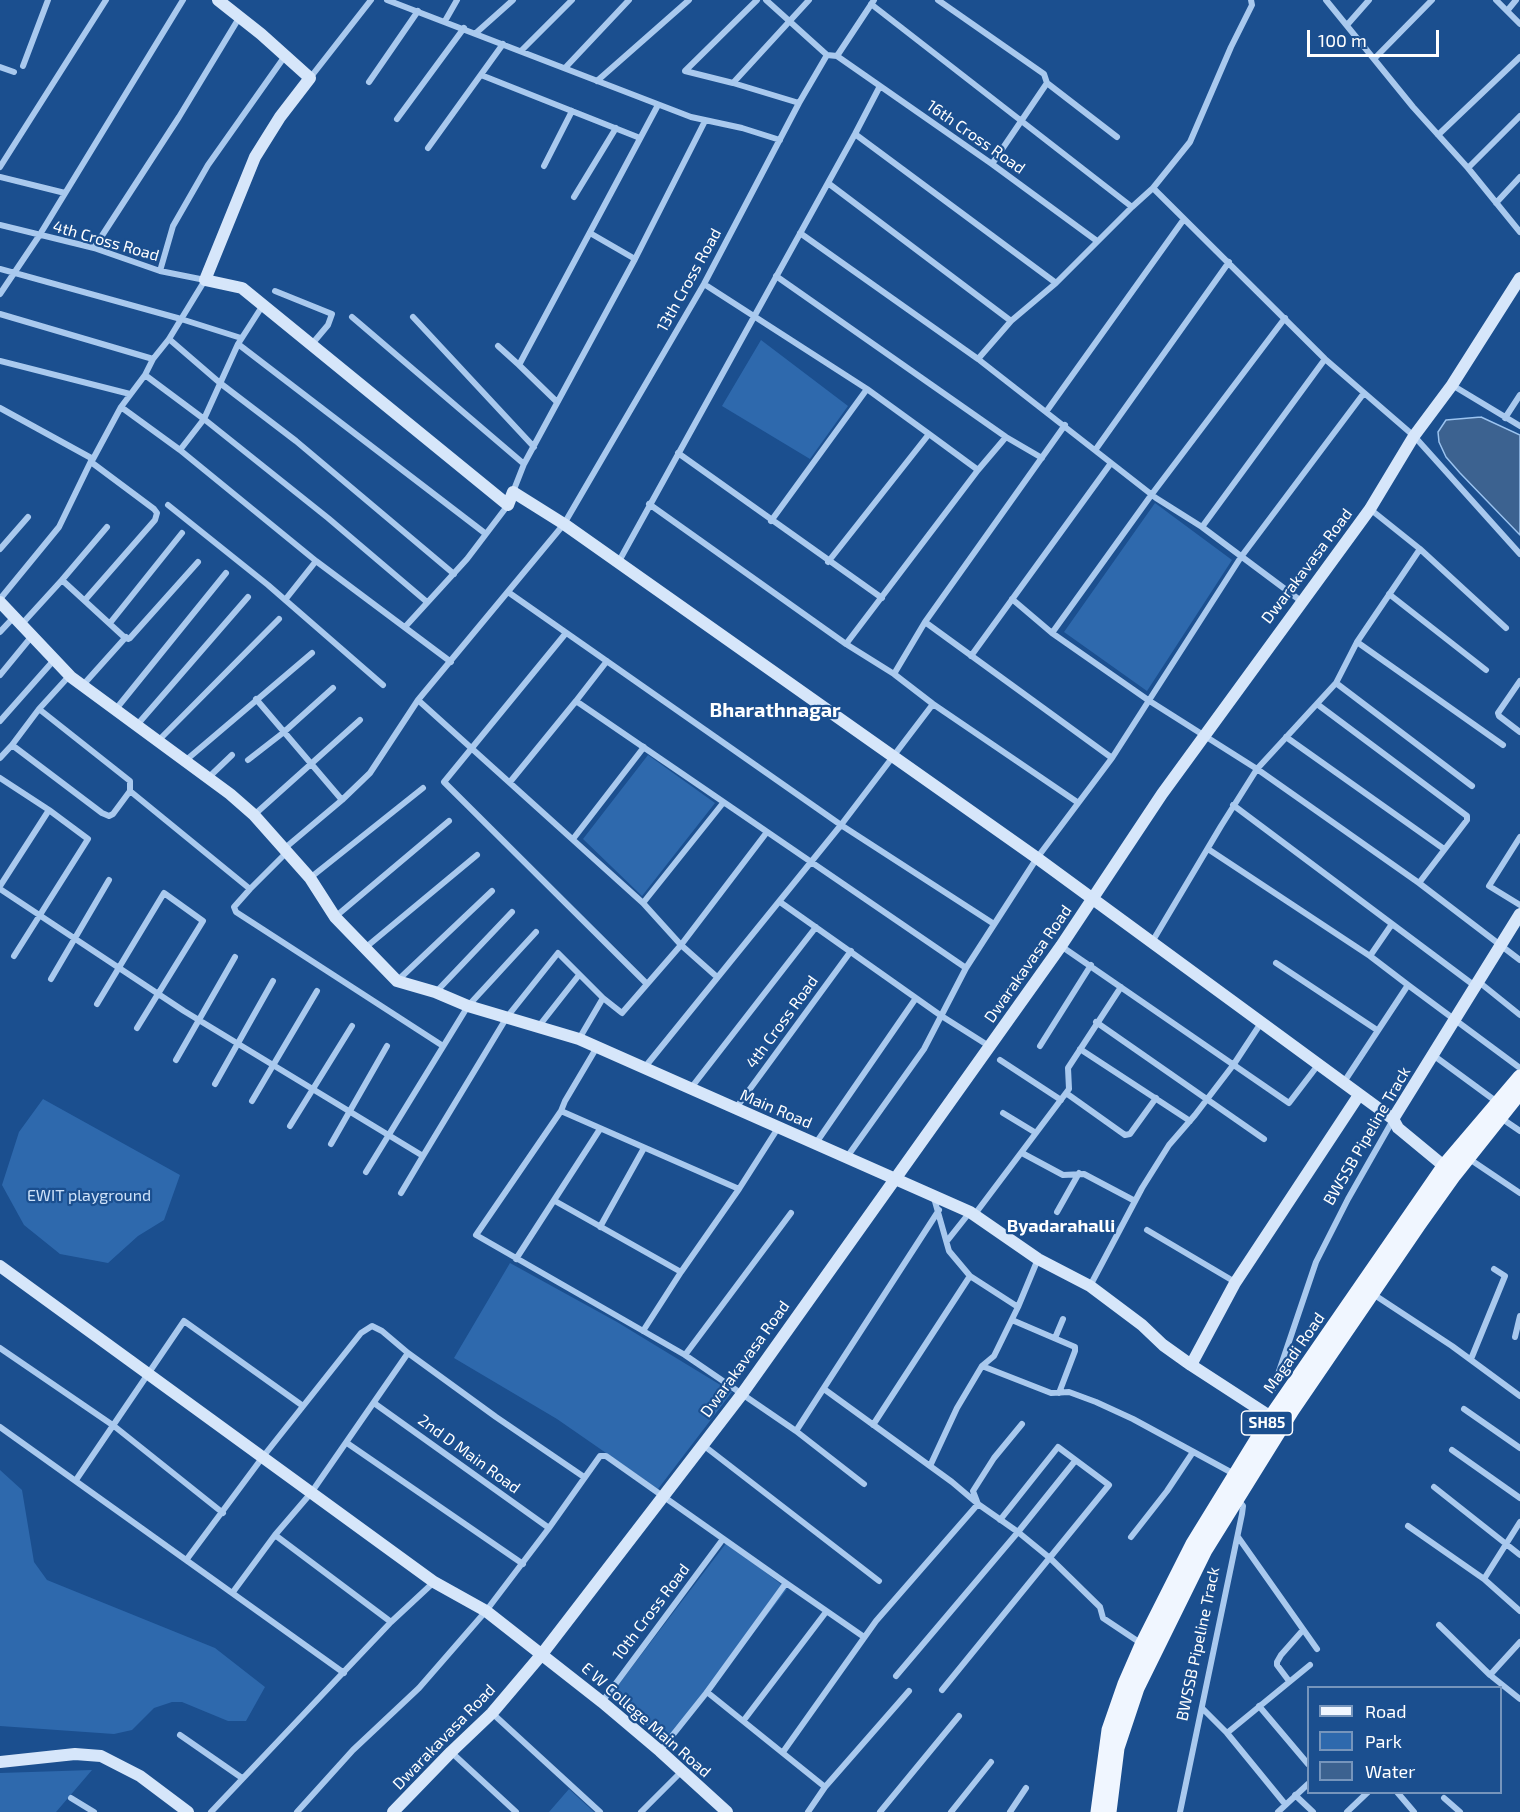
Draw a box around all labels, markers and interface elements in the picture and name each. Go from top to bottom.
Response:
scale bar [1310,18,1442,56]
text: 100 m [1318,29,1367,51]
street label: 16th Cross Road [923,96,1029,178]
street label: 4th Cross Road [51,217,161,265]
street label: 13th Cross Road [653,225,725,335]
street label: Dwarakavasa Road [1257,505,1357,627]
district label: Bharathnagar [709,698,841,722]
street label: Dwarakavasa Road [980,901,1076,1027]
street label: 4th Cross Road [742,972,822,1072]
street label: BWSSB Pipeline Track [1319,1063,1415,1209]
street label: Main Road [737,1085,815,1133]
park label: EWIT playground [27,1186,151,1206]
district label: Byadarahalli [1007,1215,1115,1237]
street label: Dwarakavasa Road [696,1297,794,1421]
street label: Magadi Road [1259,1309,1329,1397]
street label: 2nd D Main Road [414,1410,524,1498]
road number: SH85 [1242,1411,1292,1435]
street label: 10th Cross Road [608,1560,694,1664]
street label: BWSSB Pipeline Track [1172,1565,1224,1723]
street label: E W College Main Road [577,1659,715,1781]
street label: Dwarakavasa Road [389,1680,499,1794]
legend [1307,1686,1502,1794]
text: Road [1365,1700,1406,1722]
text: Park [1365,1730,1402,1752]
text: Water [1365,1760,1415,1782]

